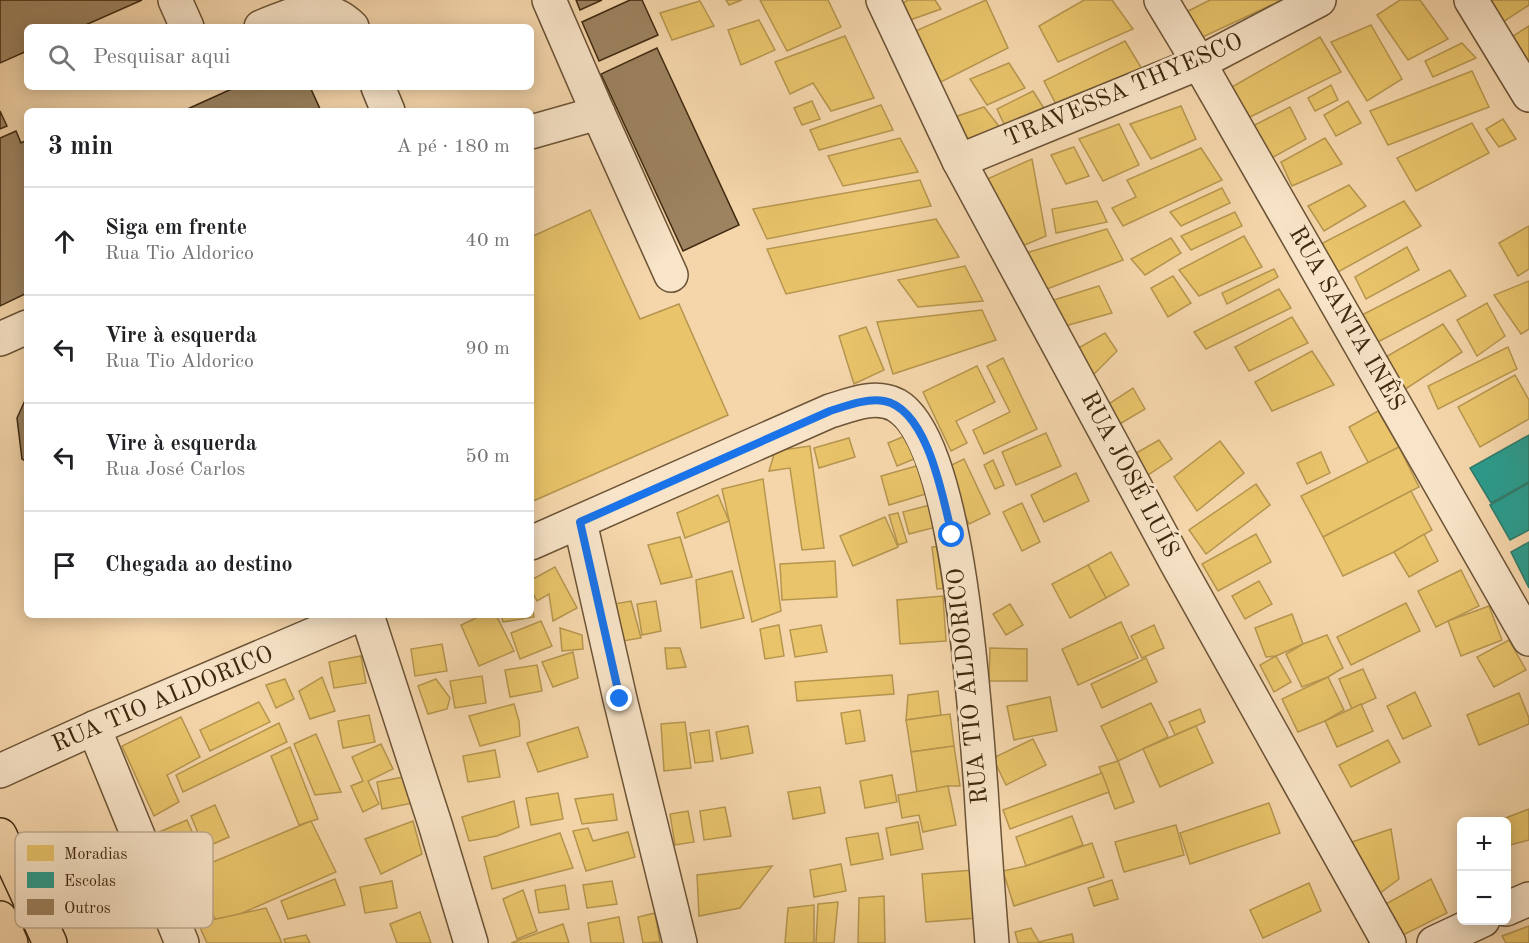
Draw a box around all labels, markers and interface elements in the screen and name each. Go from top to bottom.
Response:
search box [24,24,534,90]
street label: TRAVESSA THYESCO [1002,30,1246,152]
icon: search [45,41,78,74]
text: Pesquisar aqui [93,46,230,68]
text: 3 min [48,134,113,160]
text: A pé · 180 m [396,137,510,157]
text: Siga em frente [105,217,247,239]
street label: RUA SANTA INÊS [1283,221,1412,415]
icon: ahead [48,225,81,258]
text: 40 m [465,231,510,251]
text: Rua Tio Aldorico [105,244,254,264]
text: Vire à esquerda [105,325,257,347]
icon: left [48,333,81,366]
text: 90 m [465,339,510,359]
text: Rua Tio Aldorico [105,352,254,372]
street label: RUA JOSÉ LUÍS [1075,387,1186,562]
text: Vire à esquerda [105,433,257,455]
icon: left [48,441,81,474]
text: 50 m [465,447,510,467]
text: Rua José Carlos [105,460,245,480]
route start [938,521,964,547]
icon: arrive [48,549,81,582]
text: Chegada ao destino [105,554,293,576]
street label: RUA TIO ALDORICO [945,567,993,805]
street label: RUA TIO ALDORICO [49,643,277,757]
route end [606,685,632,711]
map controls [1457,817,1511,925]
button: + [1457,817,1511,871]
legend [15,832,213,928]
text: Moradias [64,847,127,863]
button: − [1457,871,1511,925]
text: Escolas [64,874,116,890]
text: Outros [64,901,111,917]

